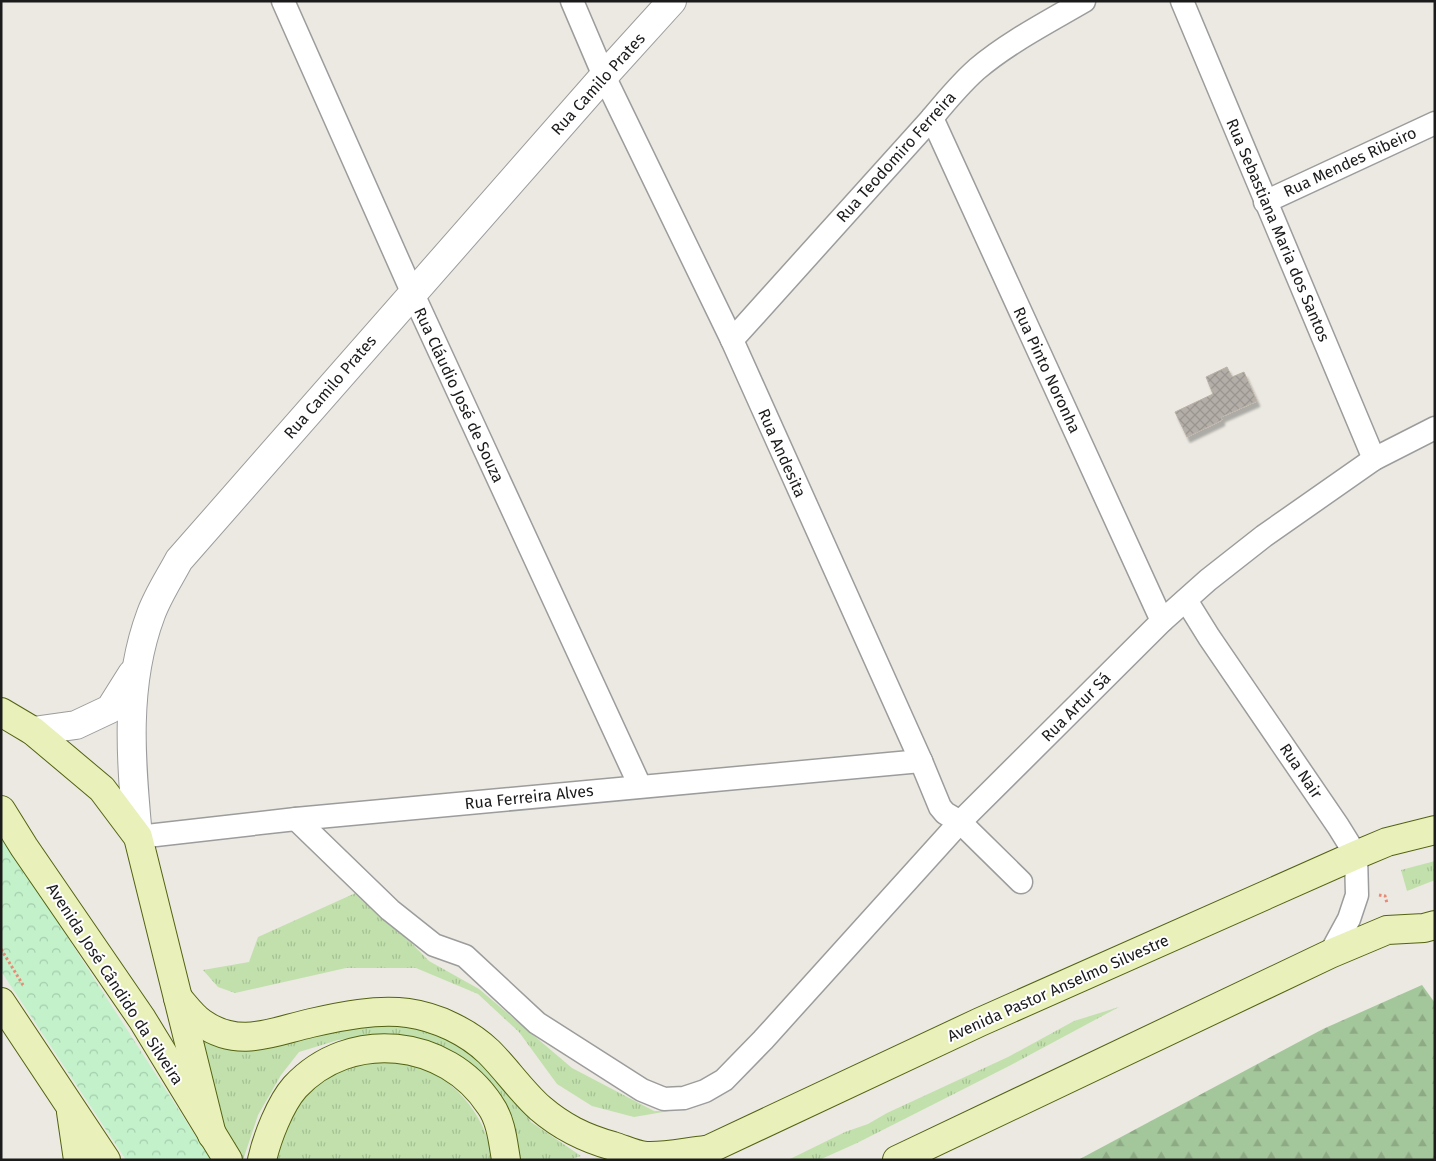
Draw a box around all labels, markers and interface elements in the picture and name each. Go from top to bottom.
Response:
street label: Rua Camilo Prates [547,29,649,139]
street label: Rua Teodomiro Ferreira [832,88,960,226]
street label: Rua Sebastiana Maria dos Santos [1222,116,1334,344]
street label: Rua Mendes Ribeiro [1281,123,1419,201]
street label: Rua Cláudio José de Souza [410,304,508,486]
street label: Rua Pinto Noronha [1009,304,1085,436]
street label: Rua Camilo Prates [280,331,380,443]
street label: Rua Andesita [754,406,810,500]
street label: Rua Artur Sá [1037,668,1115,746]
street label: Rua Nair [1276,740,1327,803]
street label: Rua Ferreira Alves [464,781,594,813]
street label: Avenida José Cândido da Silveira [43,880,187,1088]
street label: Avenida Pastor Anselmo Silvestre [944,930,1172,1046]

